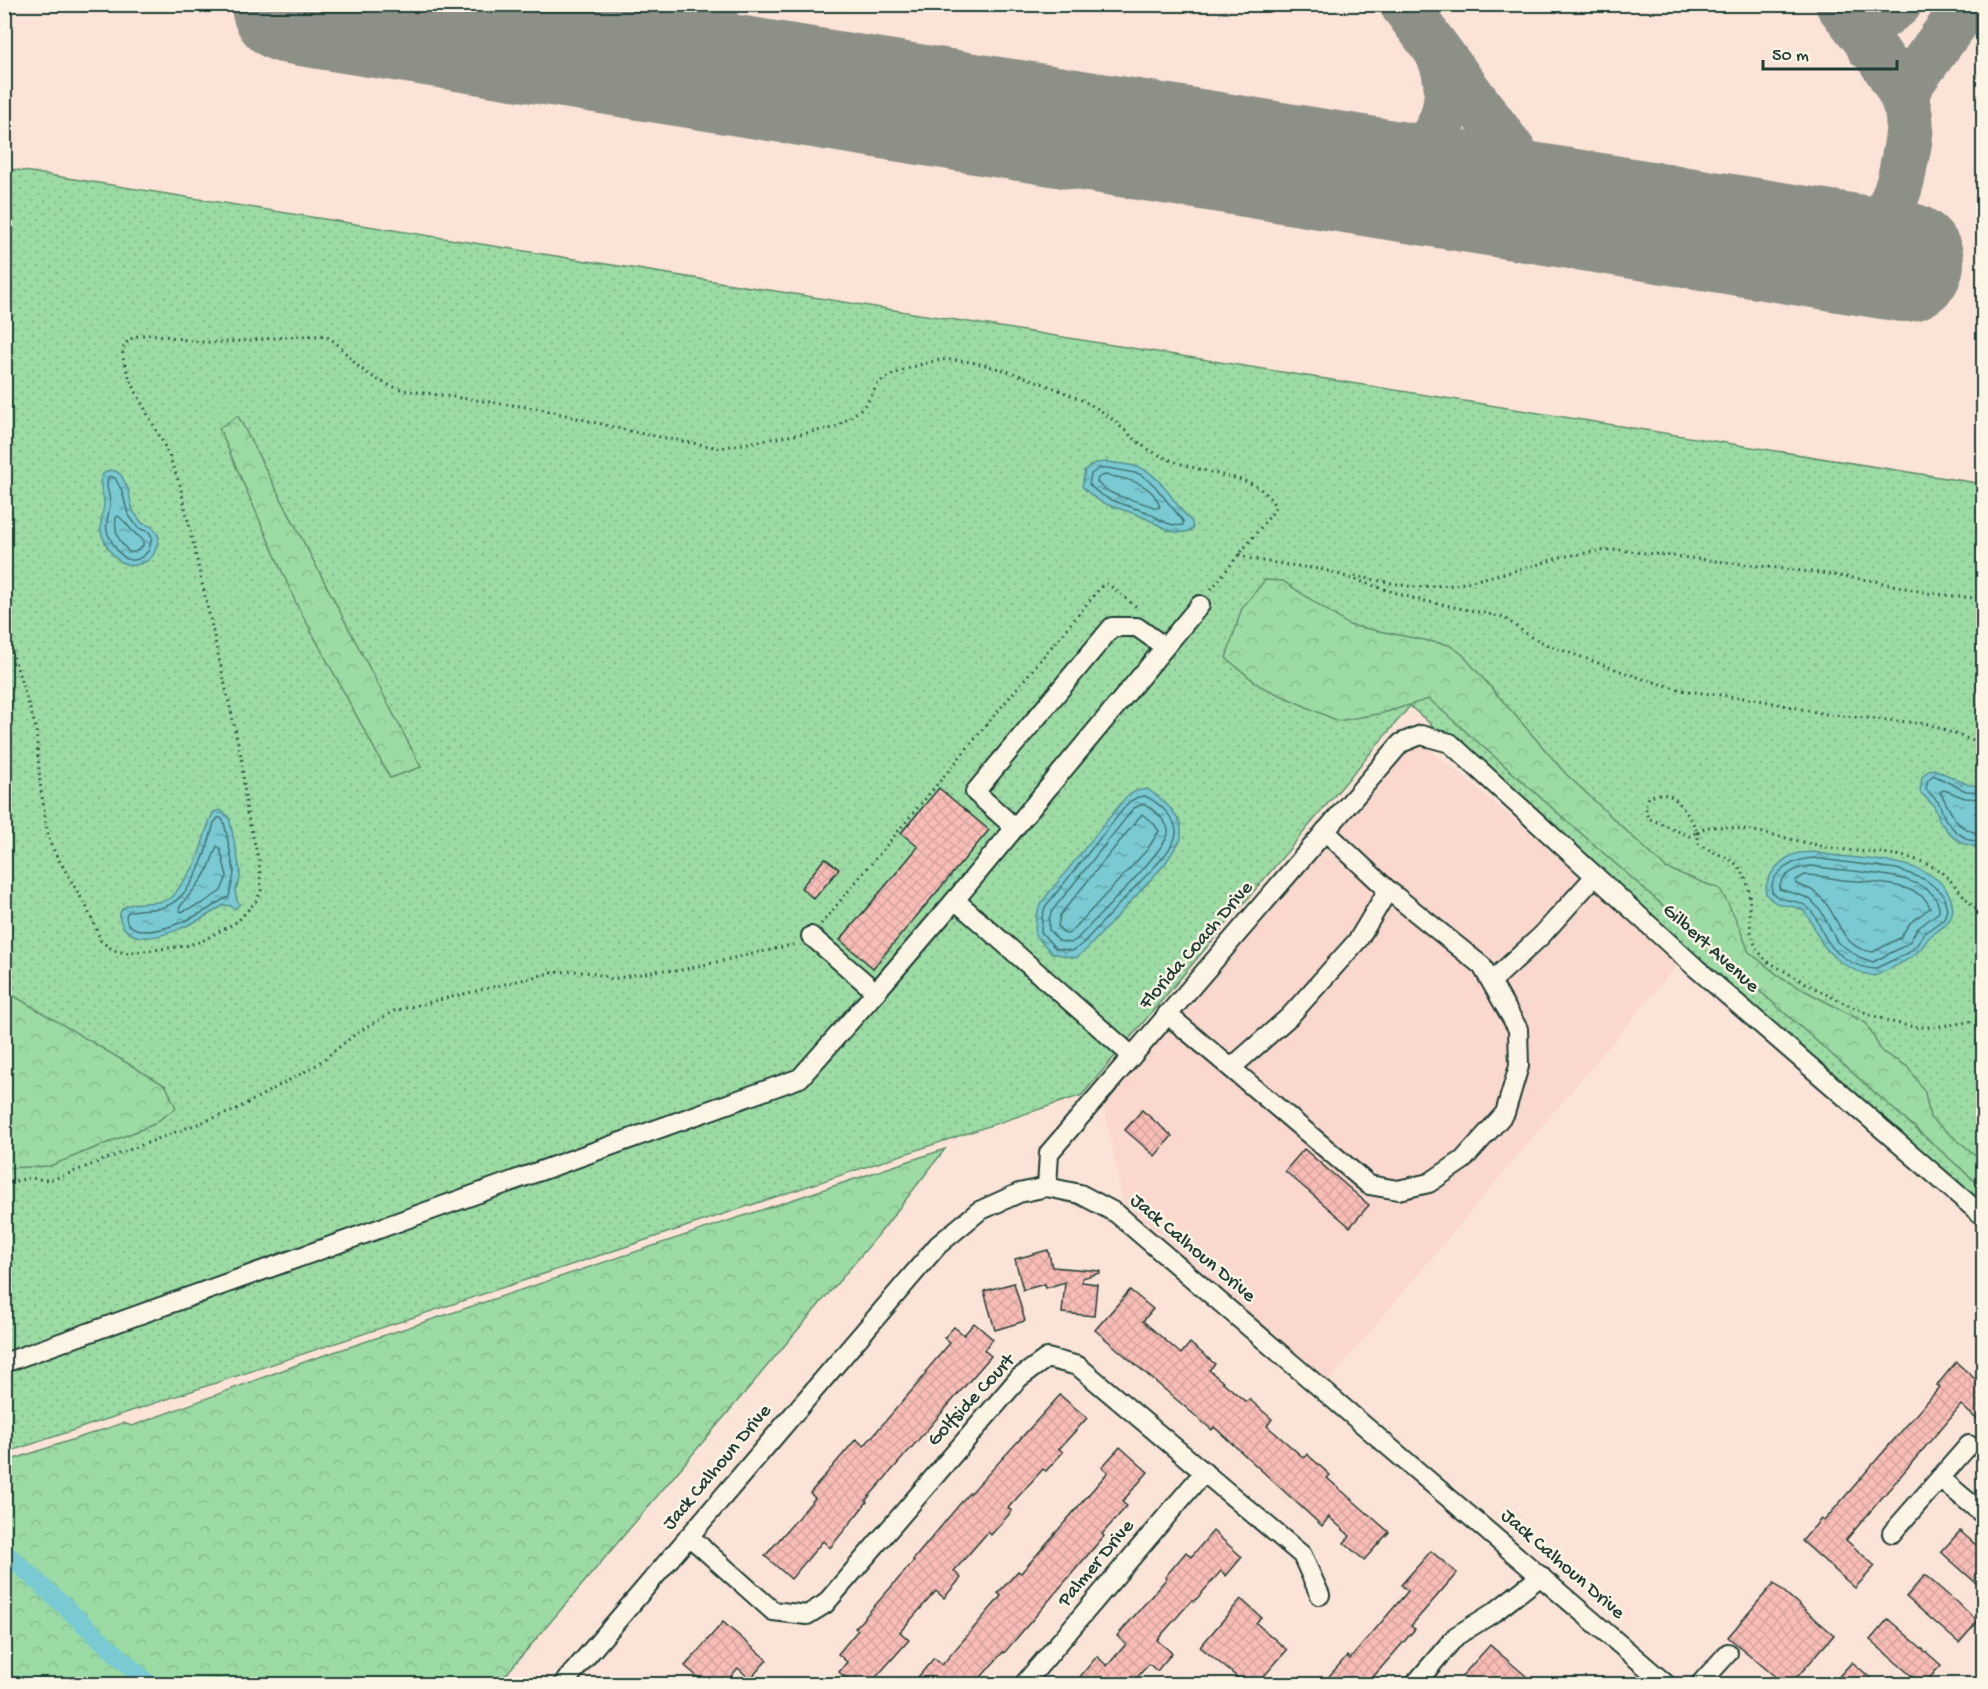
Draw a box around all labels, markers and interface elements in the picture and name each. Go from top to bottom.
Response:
scale bar [1763,33,1896,71]
text: 50 m [1772,46,1809,67]
street label: Florida Coach Drive [1134,877,1259,1016]
street label: Gilbert Avenue [1657,900,1764,999]
street label: Jack Calhoun Drive [1125,1190,1260,1309]
street label: Golfside Court [923,1349,1022,1452]
street label: Jack Calhoun Drive [659,1400,778,1535]
street label: Jack Calhoun Drive [1495,1505,1629,1626]
street label: Palmer Drive [1053,1515,1140,1613]

